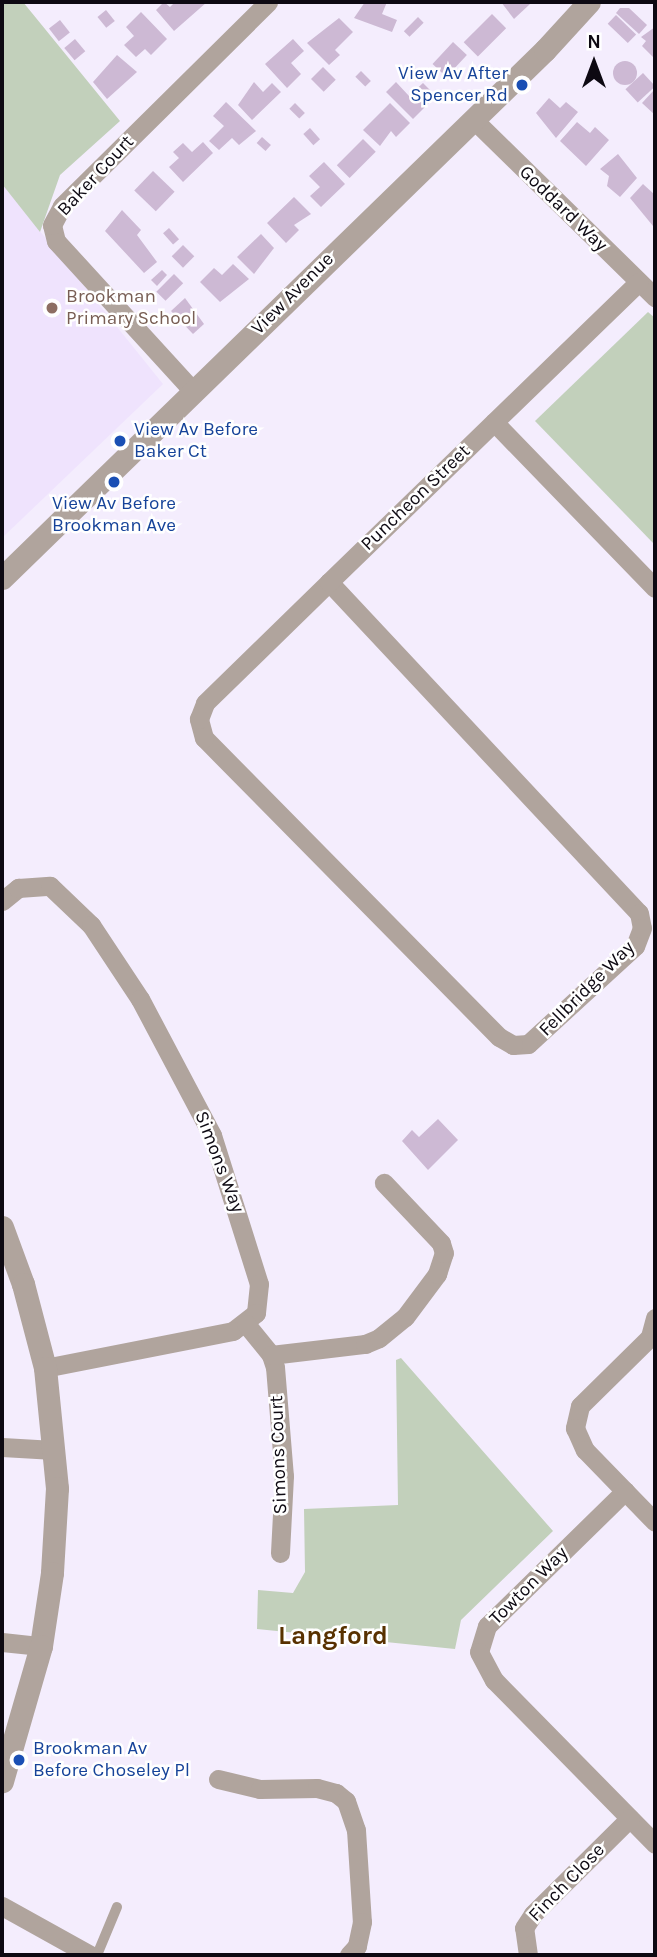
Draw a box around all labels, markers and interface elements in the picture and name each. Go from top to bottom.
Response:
north arrow [559,28,629,98]
text: N [587,31,601,53]
place label: View Av After Spencer Rd [398,63,508,107]
marker: View Av After Spencer Rd [514,77,530,93]
street label: Baker Court [53,131,139,221]
street label: Goddard Way [514,161,612,257]
street label: View Avenue [247,248,339,340]
place label: Brookman Primary School [66,286,196,330]
marker: Brookman Primary School [44,300,60,316]
place label: View Av Before Baker Ct [134,419,258,463]
marker: View Av Before Baker Ct [112,433,128,449]
street label: Puncheon Street [357,440,475,556]
marker: View Av Before Brookman Ave [106,474,122,490]
place label: View Av Before Brookman Ave [52,493,176,537]
street label: Fellbridge Way [535,937,639,1041]
street label: Simons Way [189,1108,249,1216]
street label: Simons Court [266,1395,292,1515]
street label: Towton Way [485,1542,573,1630]
district label: Langford [278,1620,388,1652]
place label: Brookman Av Before Choseley Pl [33,1738,190,1782]
marker: Brookman Av Before Choseley Pl [11,1752,27,1768]
street label: Finch Close [524,1839,610,1927]

